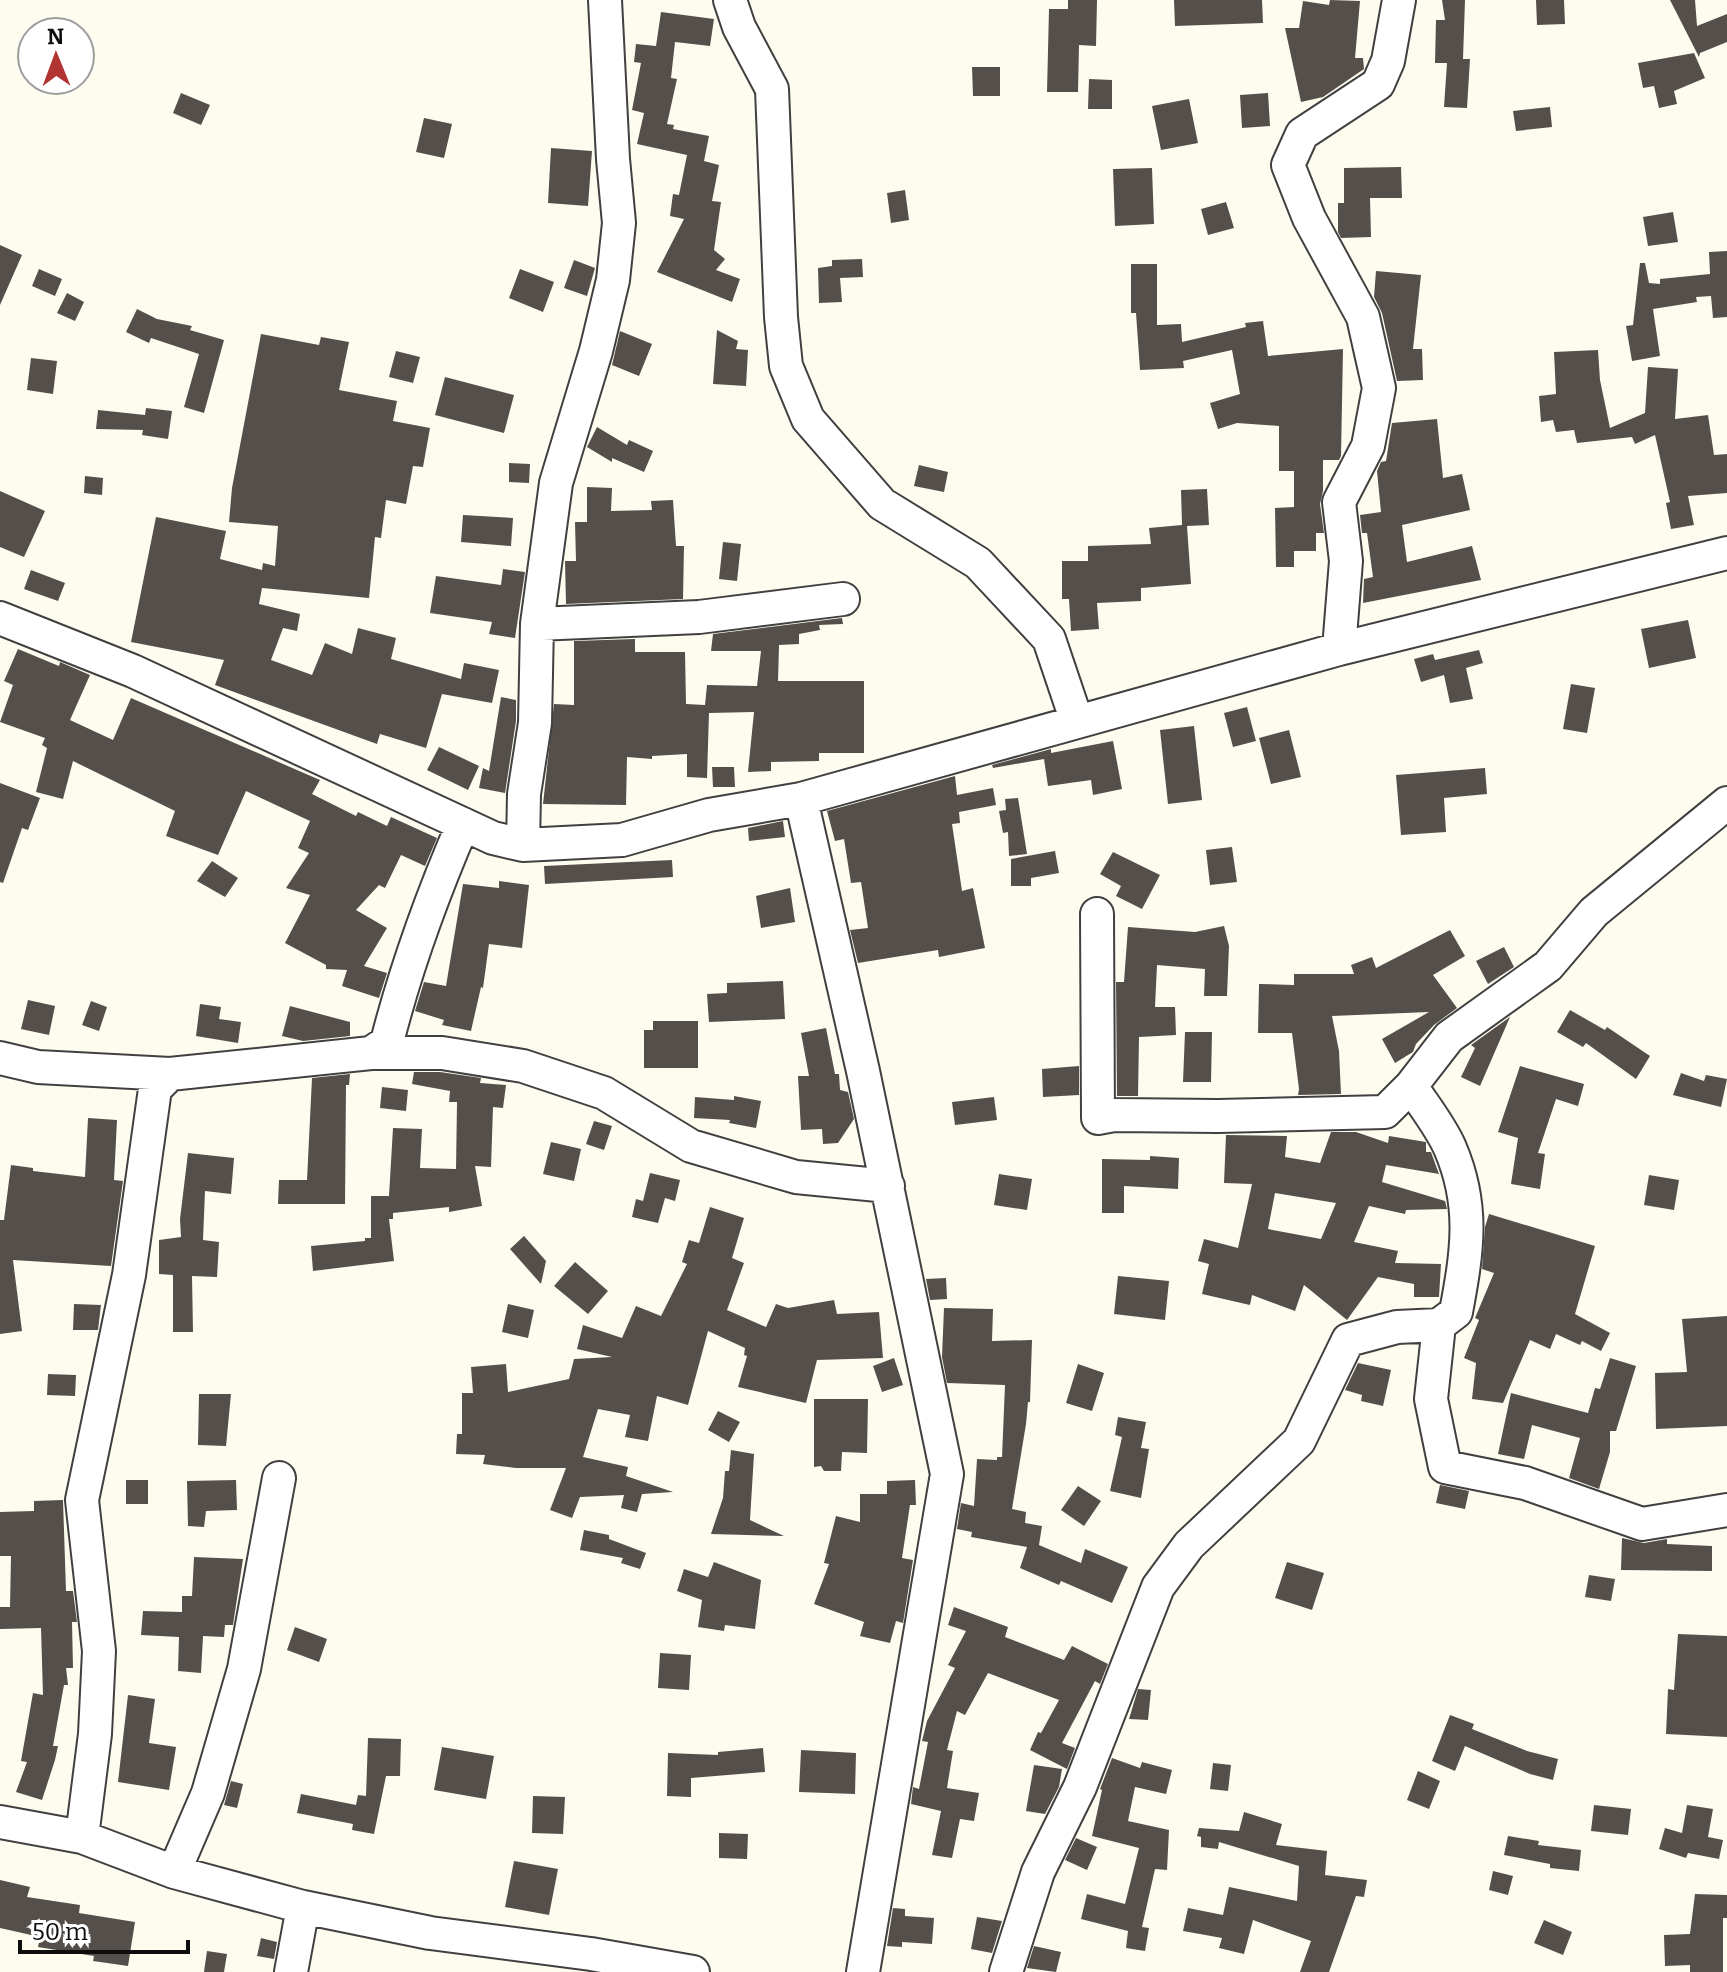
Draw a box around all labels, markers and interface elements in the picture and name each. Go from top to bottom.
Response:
north arrow [16,16,96,96]
text: N [47,23,64,50]
scale bar [20,1904,188,1954]
text: 50 m [32,1918,88,1946]

